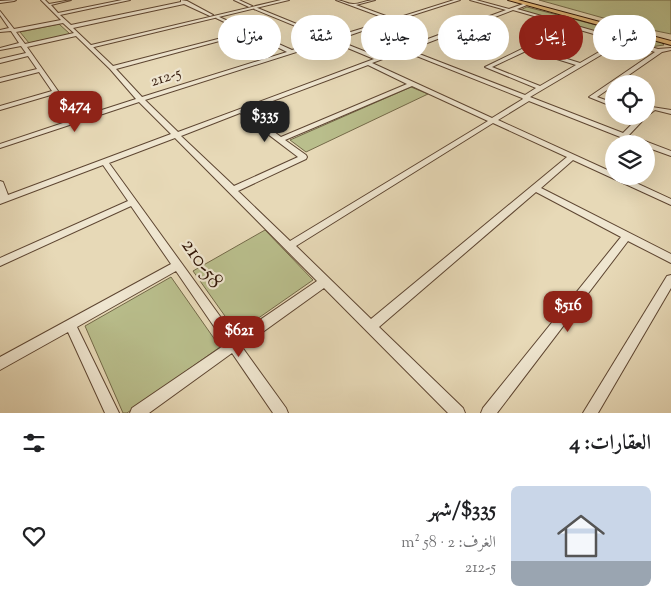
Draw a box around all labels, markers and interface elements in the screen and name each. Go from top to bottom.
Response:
chip: منزل [218,15,281,60]
chip: شقة [291,15,351,60]
chip: جديد [361,15,428,60]
chip: تصفية [438,15,509,60]
chip: إيجار [519,15,583,60]
chip: شراء [593,15,656,60]
street label: 212-5 [148,62,185,94]
map controls [605,75,655,185]
button: locate [605,75,655,125]
pin: $474 [45,90,105,133]
text: $474 [59,95,91,118]
pin: $335 [235,100,295,143]
text: $335 [252,105,278,128]
button: layers [605,135,655,185]
street label: 210-58 [172,232,230,296]
pin: $516 [538,290,598,333]
text: $516 [554,295,582,318]
pin: $621 [209,316,269,358]
text: $621 [224,320,254,343]
icon: filters [20,429,48,457]
text: العقارات: 4 [569,429,651,459]
text: $335/شهر [428,496,496,526]
icon: home [551,506,611,566]
icon: heart [20,522,48,550]
text: الغرف: 2 · 58 m² [401,532,496,555]
text: 212-5 [465,557,496,580]

